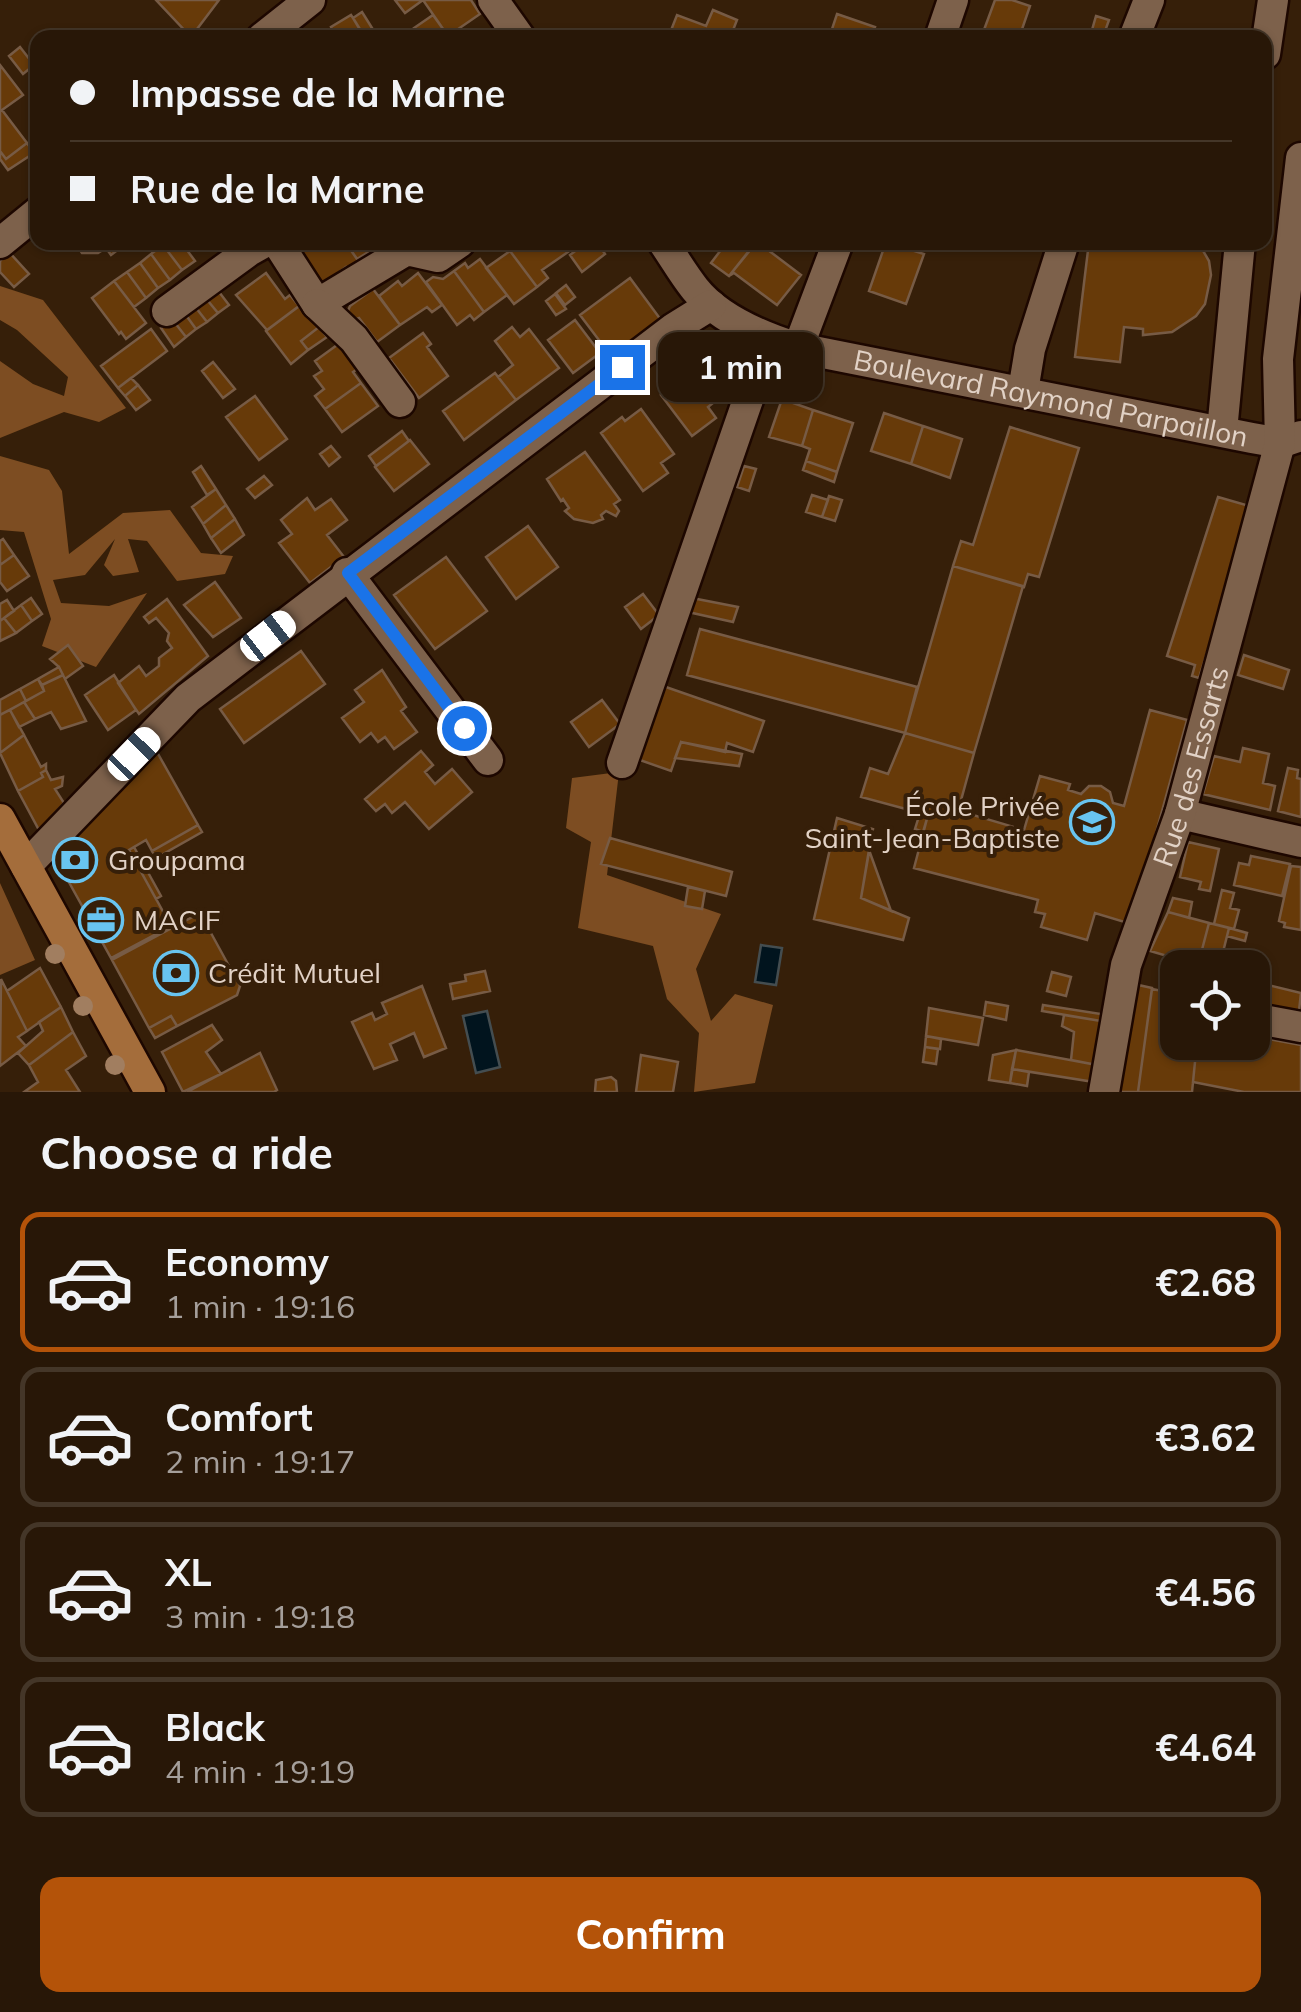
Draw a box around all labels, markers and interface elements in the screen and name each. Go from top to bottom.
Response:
text: Impasse de la Marne [130,69,505,117]
text: Rue de la Marne [130,165,425,213]
callout: 1 min [657,332,822,402]
street label: Boulevard Raymond Parpaillon [851,341,1251,454]
route end [600,345,645,390]
text: 1 min [698,347,783,387]
car [235,606,301,666]
street label: Rue des Essarts [1145,662,1236,871]
route start [442,706,487,751]
car [102,722,166,786]
place label: École Privée Saint-Jean-Baptiste [805,788,1060,855]
school or university icon: École Privée Saint-Jean-Baptiste [1069,799,1115,845]
bank icon: Groupama [52,837,98,883]
place label: Groupama [108,842,246,877]
office icon: MACIF [78,897,124,943]
place label: MACIF [134,902,220,937]
bank icon: Crédit Mutuel [153,950,199,996]
map controls [1160,950,1270,1060]
button: locate [1160,950,1270,1060]
place label: Crédit Mutuel [208,955,381,990]
text: Choose a ride [40,1124,333,1180]
icon: car [45,1237,135,1327]
text: Economy [165,1238,329,1286]
text: €2.68 [1155,1258,1256,1306]
text: 1 min · 19:16 [165,1286,355,1326]
icon: car [45,1392,135,1482]
text: Comfort [165,1393,313,1441]
text: €3.62 [1155,1413,1256,1461]
text: 2 min · 19:17 [165,1441,355,1481]
icon: car [45,1547,135,1637]
text: XL [165,1548,212,1596]
text: €4.56 [1155,1568,1256,1616]
text: 3 min · 19:18 [165,1596,355,1636]
icon: car [45,1702,135,1792]
text: Black [165,1703,265,1751]
text: €4.64 [1155,1723,1256,1771]
text: 4 min · 19:19 [165,1751,355,1791]
button: Confirm [40,1877,1261,1992]

